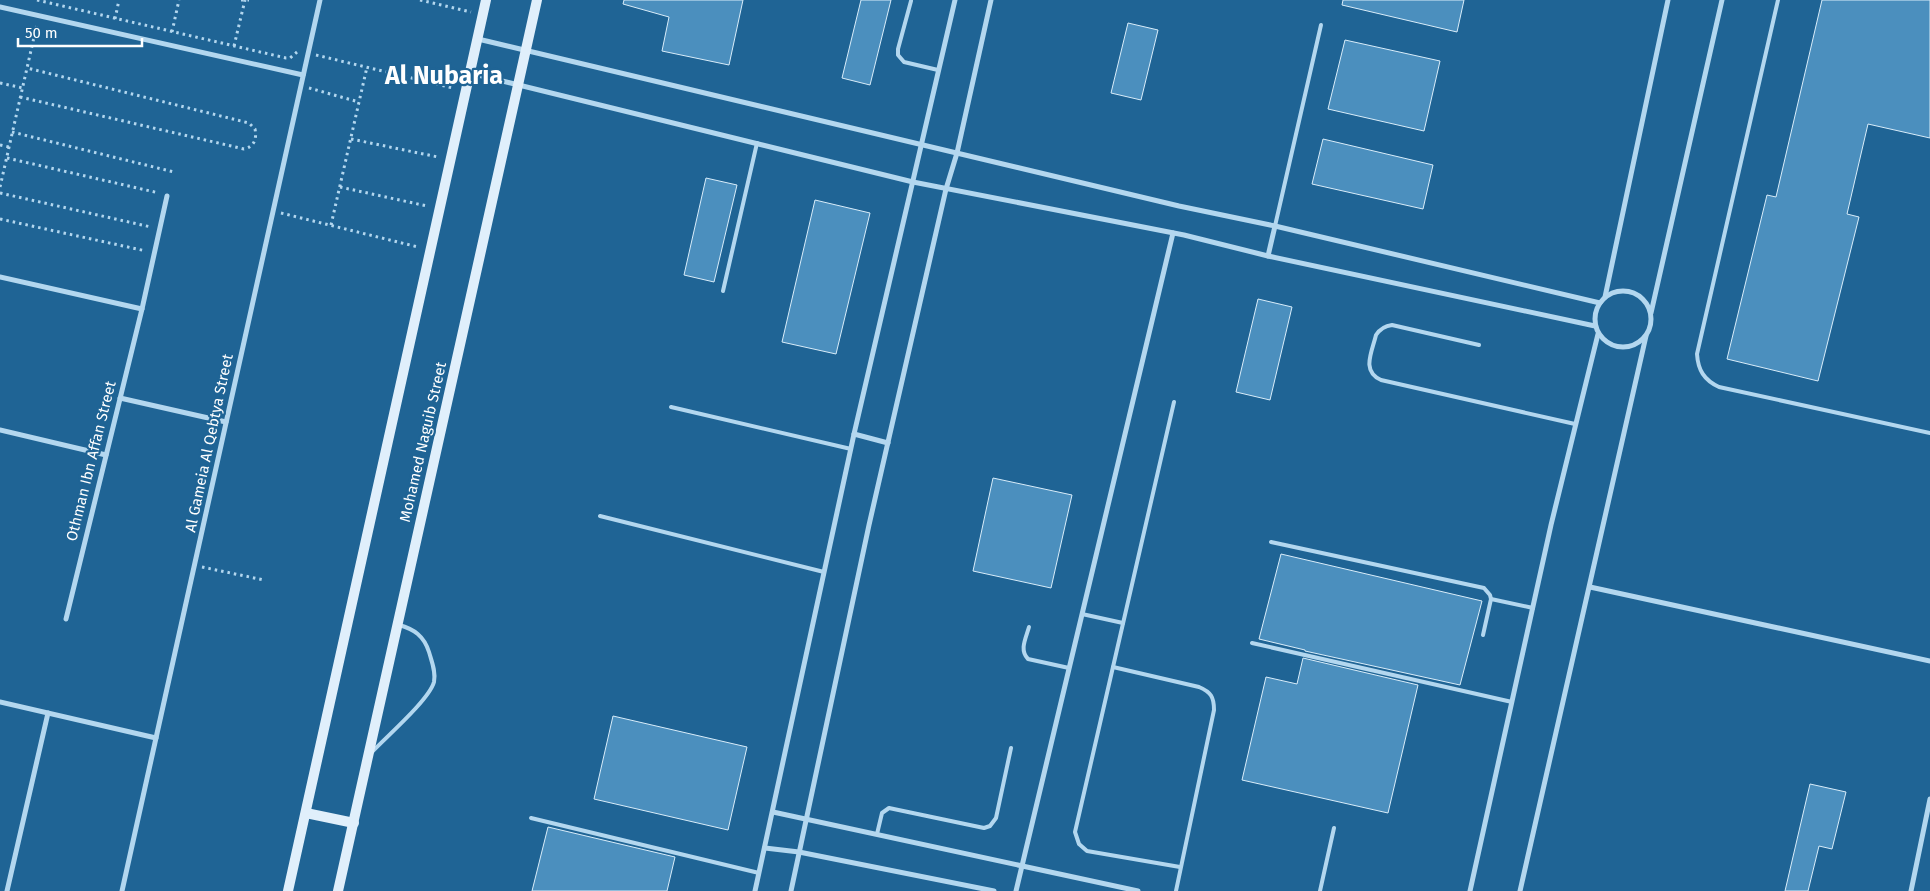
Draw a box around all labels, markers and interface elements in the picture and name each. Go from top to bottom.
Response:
scale bar [18,15,141,47]
text: 50 m [25,24,58,42]
district label: Al Nubaria [384,61,503,91]
street label: Al Gameia Al Qebtya Street [181,352,237,534]
street label: Mohamed Naguib Street [396,360,450,524]
street label: Othman Ibn Affan Street [62,378,120,543]

